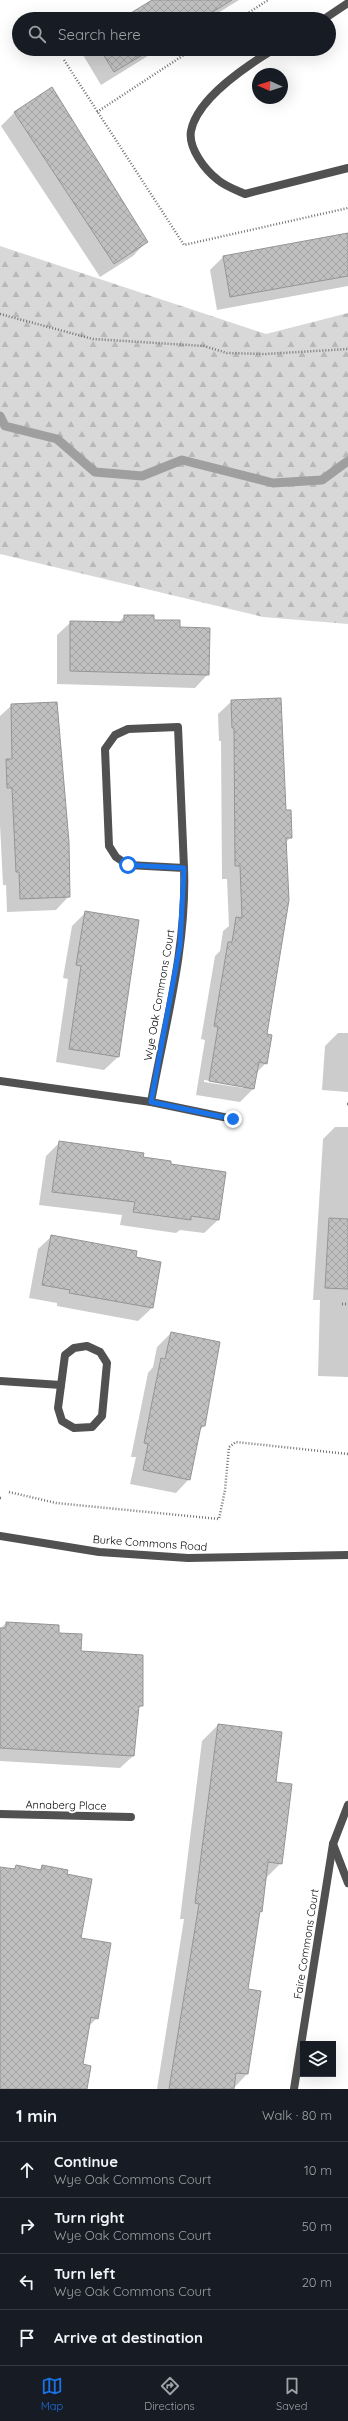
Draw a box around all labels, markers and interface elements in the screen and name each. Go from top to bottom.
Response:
search box [12,12,336,56]
icon: search [26,23,48,45]
text: Search here [58,25,141,44]
north arrow [252,68,288,104]
route start [119,856,137,874]
street label: Wye Oak Commons Court [141,928,177,1062]
route end [224,1110,242,1128]
street label: Burke Commons Road [92,1532,208,1554]
street label: Annaberg Place [25,1797,107,1813]
street label: Faire Commons Court [290,1888,322,2000]
map controls [300,2041,336,2077]
button: layers [300,2041,336,2077]
text: 1 min [16,2105,57,2126]
text: Walk · 80 m [262,2107,332,2123]
text: Continue [54,2152,118,2171]
icon: ahead [16,2159,38,2181]
text: 10 m [304,2162,332,2178]
text: Wye Oak Commons Court [54,2171,211,2187]
text: Turn right [54,2208,125,2227]
icon: right [16,2215,38,2237]
text: 50 m [302,2218,332,2234]
text: Wye Oak Commons Court [54,2227,211,2243]
text: Turn left [54,2264,116,2283]
icon: left [16,2271,38,2293]
text: 20 m [302,2274,332,2290]
text: Wye Oak Commons Court [54,2283,211,2299]
icon: arrive [16,2327,38,2349]
text: Arrive at destination [54,2328,203,2347]
tab: Map [41,2375,63,2413]
tab: Directions [144,2375,195,2413]
tab: Saved [276,2375,307,2413]

